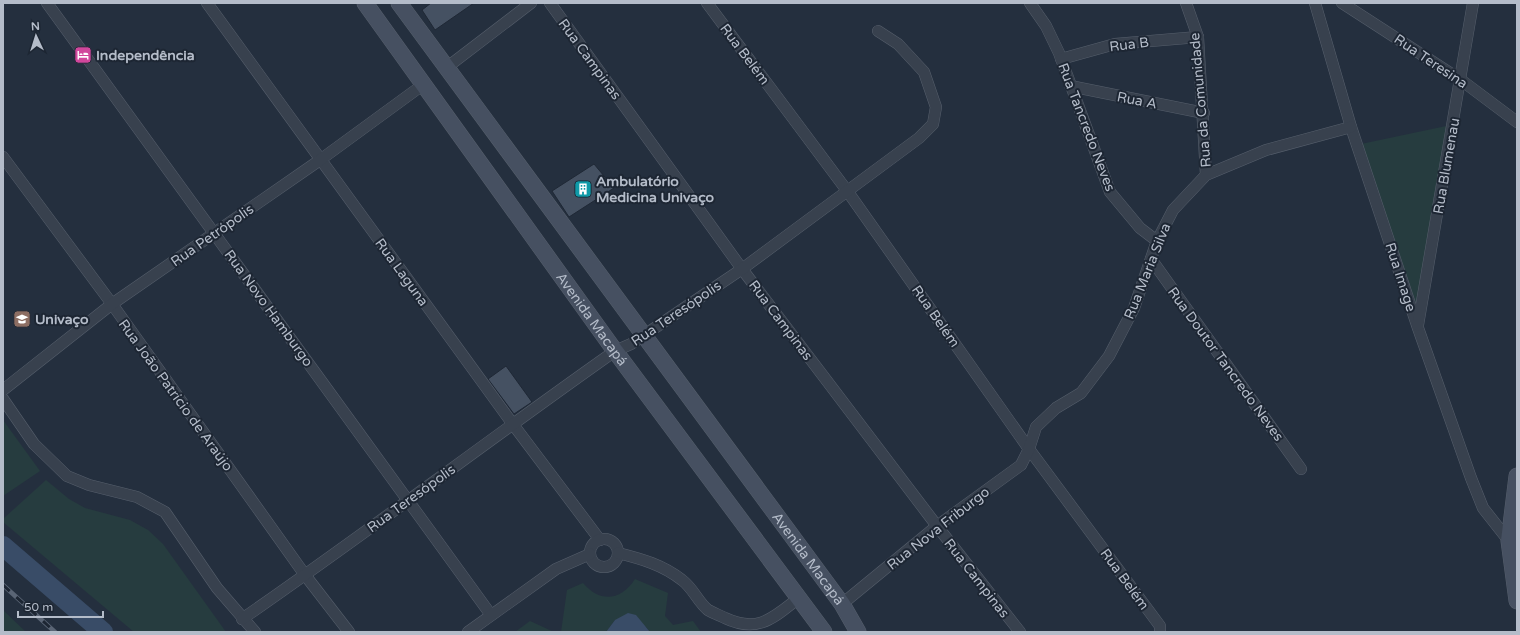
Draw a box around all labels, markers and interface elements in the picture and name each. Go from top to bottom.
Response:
north arrow [16,16,56,56]
street label: Rua Campinas [555,16,625,103]
text: N [30,20,40,33]
street label: Rua Belém [716,21,773,88]
street label: Rua Teresina [1391,31,1471,92]
street label: Rua da Comunidade [1186,32,1215,168]
street label: Rua B [1108,34,1150,55]
hotel icon: Independência [73,45,93,65]
place label: Independência [96,47,195,64]
street label: Rua Tancredo Neves [1054,61,1119,194]
street label: Rua A [1115,88,1158,113]
street label: Rua Blumenau [1430,117,1463,215]
place label: Ambulatório Medicina Univaço [596,173,715,206]
building icon: Ambulatório Medicina Univaço [573,179,593,199]
street label: Rua Petrópolis [168,200,257,270]
street label: Rua Maria Silva [1120,221,1175,322]
street label: Rua Laguna [371,235,432,310]
street label: Rua Image [1381,241,1420,314]
street label: Rua Novo Hamburgo [221,247,317,370]
street label: Avenida Macapá [552,269,631,369]
street label: Rua Teresópolis [628,277,725,350]
street label: Rua Campinas [745,277,816,364]
street label: Rua Belém [908,282,963,351]
street label: Rua Doutor Tancredo Neves [1164,284,1287,445]
school or university icon: Univaço [12,309,32,329]
place label: Univaço [35,311,89,328]
street label: Rua João Patrício de Araújo [115,316,236,475]
street label: Rua Teresópolis [364,461,459,536]
street label: Rua Nova Friburgo [884,483,993,574]
street label: Avenida Macapá [768,509,848,608]
street label: Rua Campinas [940,535,1013,622]
street label: Rua Belém [1097,545,1153,613]
scale bar [18,593,103,619]
text: 50 m [24,600,53,614]

